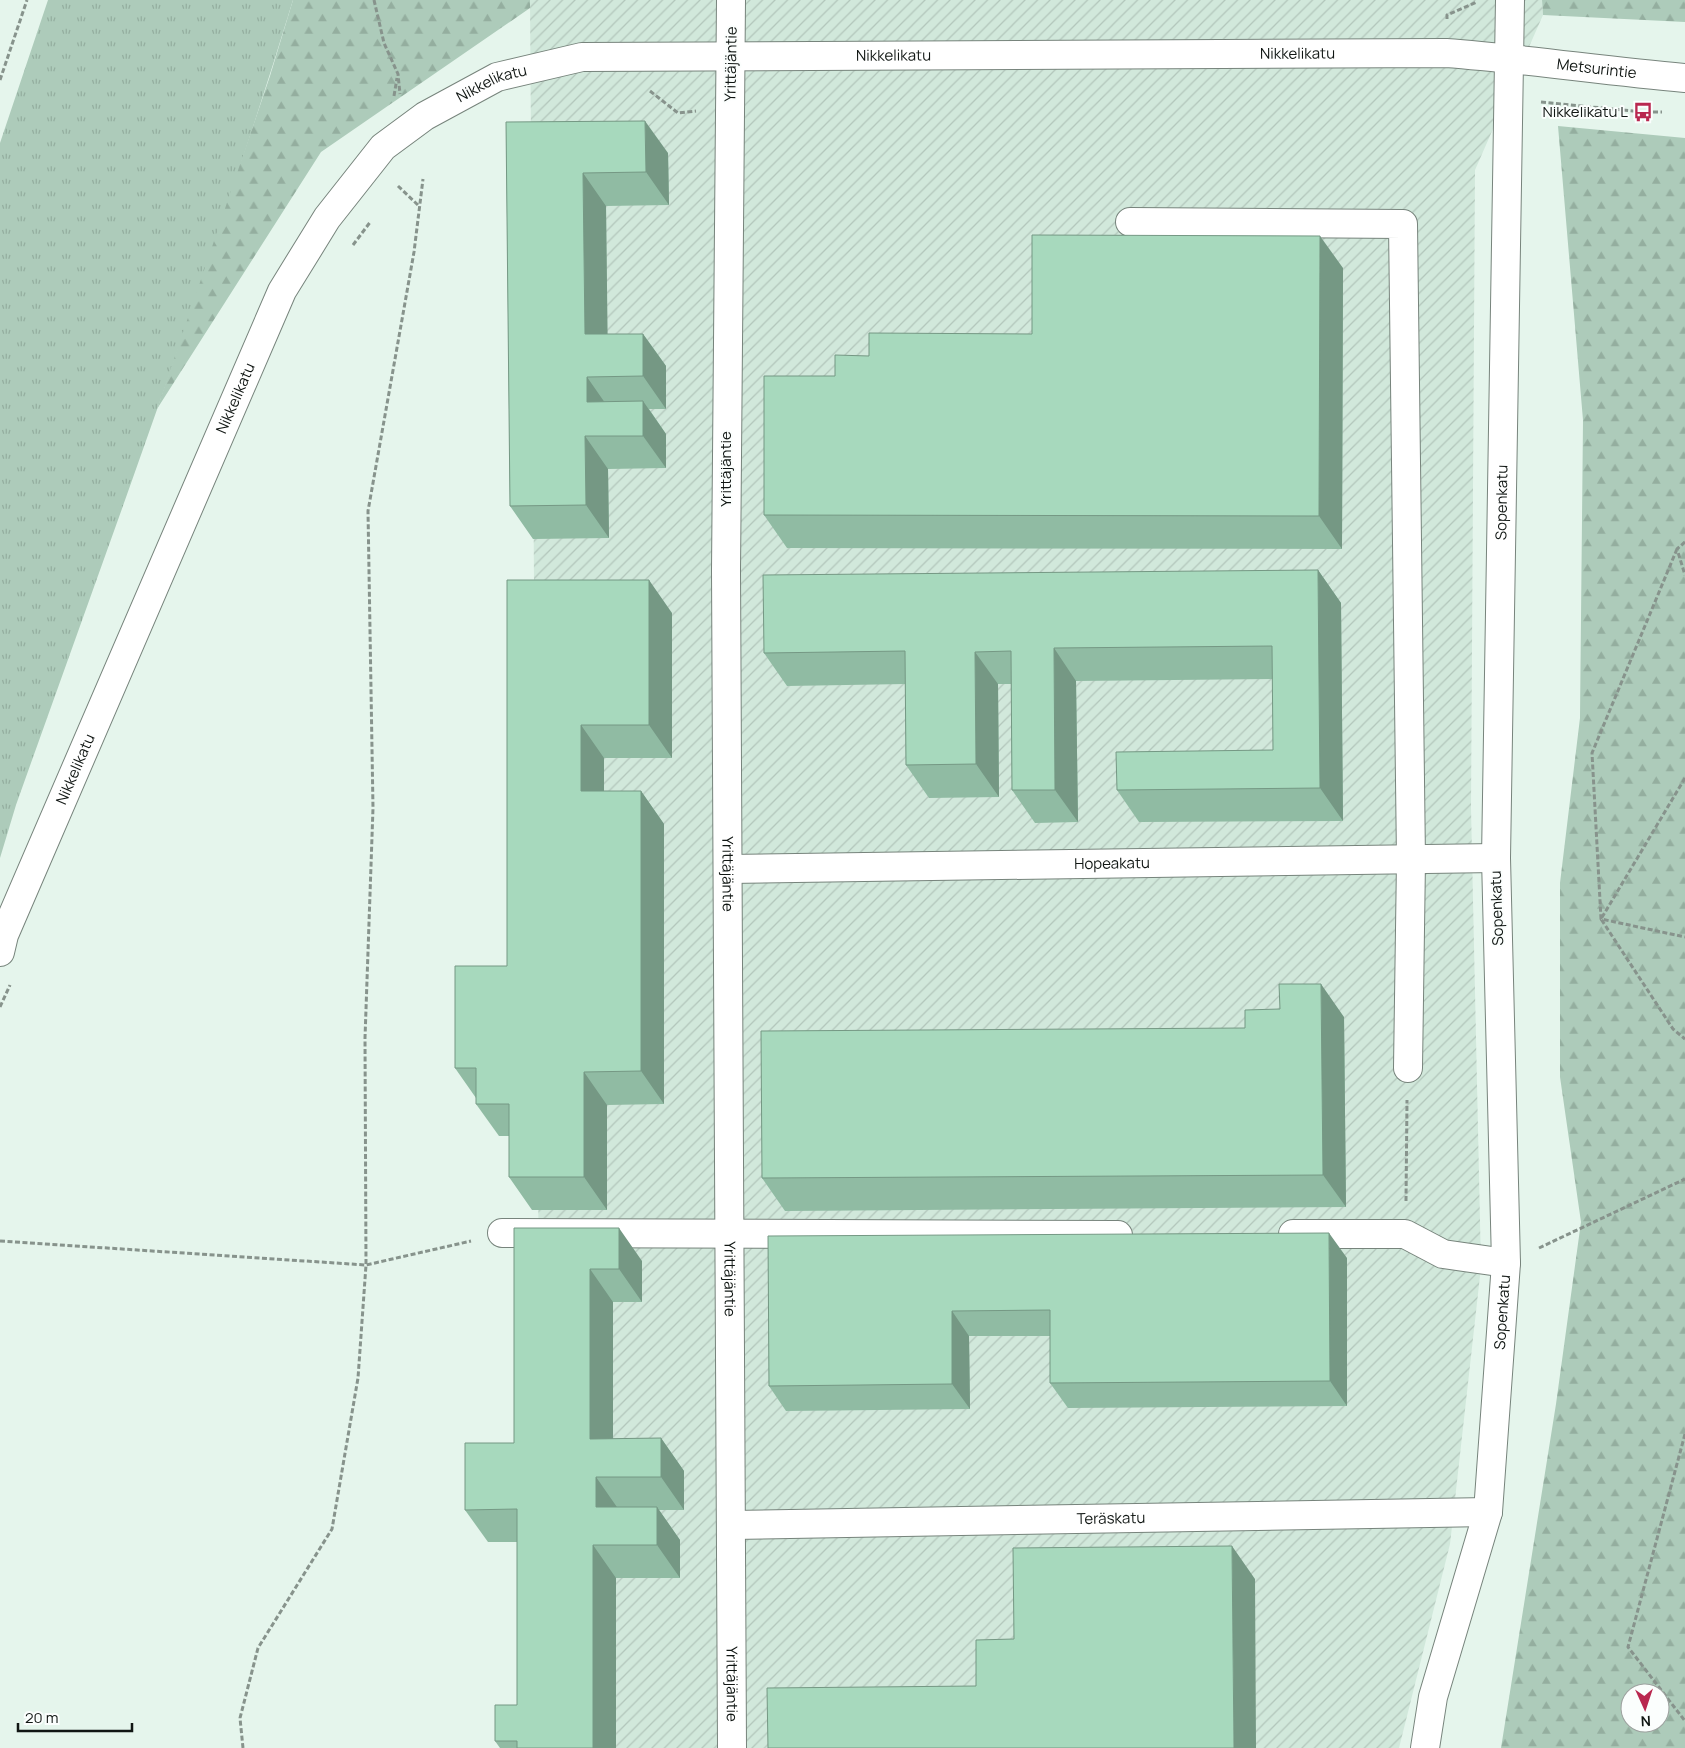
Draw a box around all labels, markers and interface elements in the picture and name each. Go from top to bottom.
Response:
street label: Yrittäjäntie [719,26,742,102]
street label: Nikkelikatu [1260,43,1335,64]
street label: Nikkelikatu [856,44,931,66]
street label: Metsurintie [1556,53,1638,83]
street label: Nikkelikatu [452,59,529,107]
place label: Nikkelikatu L [1542,101,1628,122]
bus stop icon: Nikkelikatu L [1632,101,1654,123]
street label: Nikkelikatu [211,360,260,437]
street label: Yrittäjäntie [715,431,736,507]
street label: Sopenkatu [1490,465,1512,540]
street label: Nikkelikatu [51,730,100,808]
street label: Yrittäjäntie [717,836,739,912]
street label: Hopeakatu [1074,852,1150,874]
street label: Sopenkatu [1485,870,1508,946]
street label: Yrittäjäntie [719,1241,741,1317]
street label: Sopenkatu [1489,1274,1515,1350]
street label: Teräskatu [1076,1507,1145,1529]
street label: Yrittäjäntie [721,1646,743,1722]
north arrow [1620,1683,1670,1733]
scale bar [18,1700,131,1732]
text: 20 m [25,1707,58,1728]
text: N [1640,1712,1651,1731]

